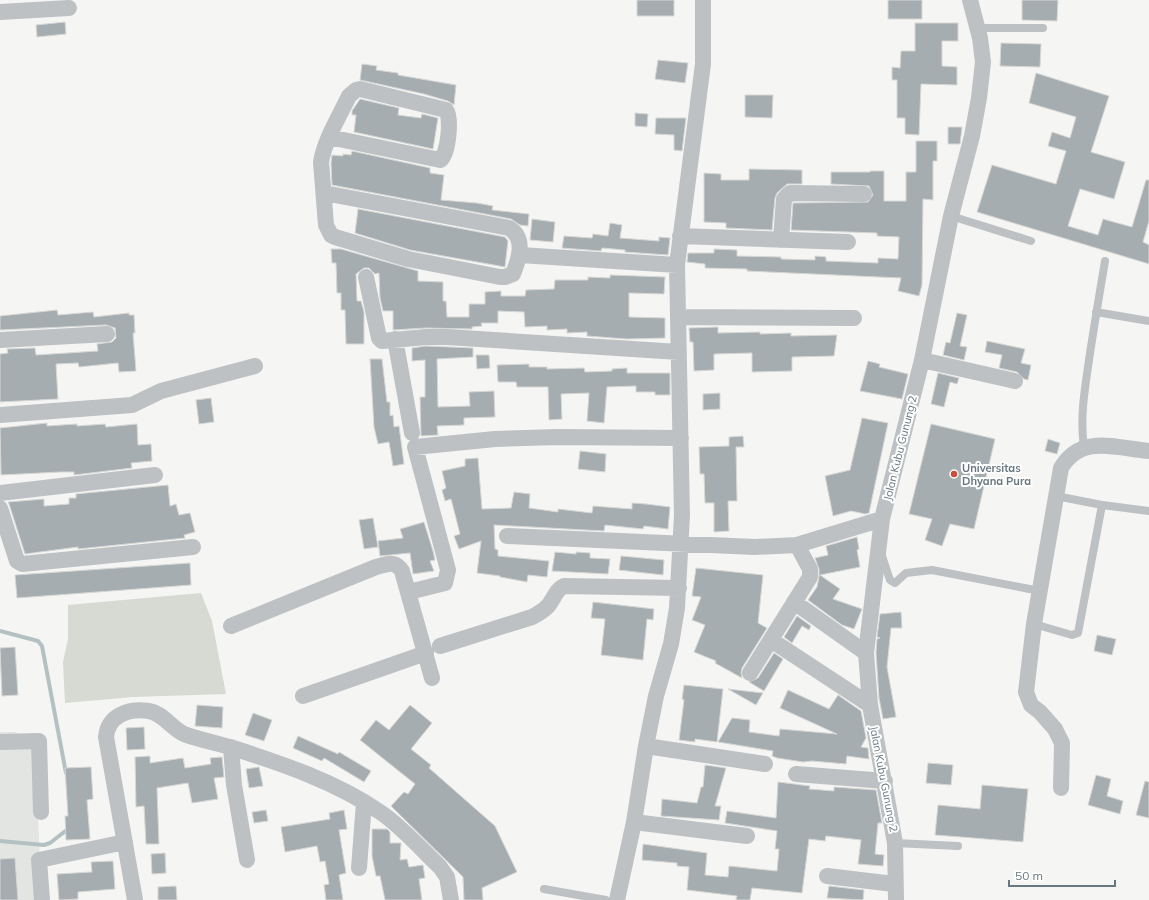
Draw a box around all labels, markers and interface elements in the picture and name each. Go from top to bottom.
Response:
street label: Jalan Kubu Gunung 2 [880,394,920,502]
place label: Universitas Dhyana Pura [962,461,1031,488]
marker: Universitas Dhyana Pura [949,469,959,479]
street label: Jalan Kubu Gunung 2 [867,725,901,833]
scale bar [1009,862,1115,888]
text: 50 m [1015,868,1043,883]

